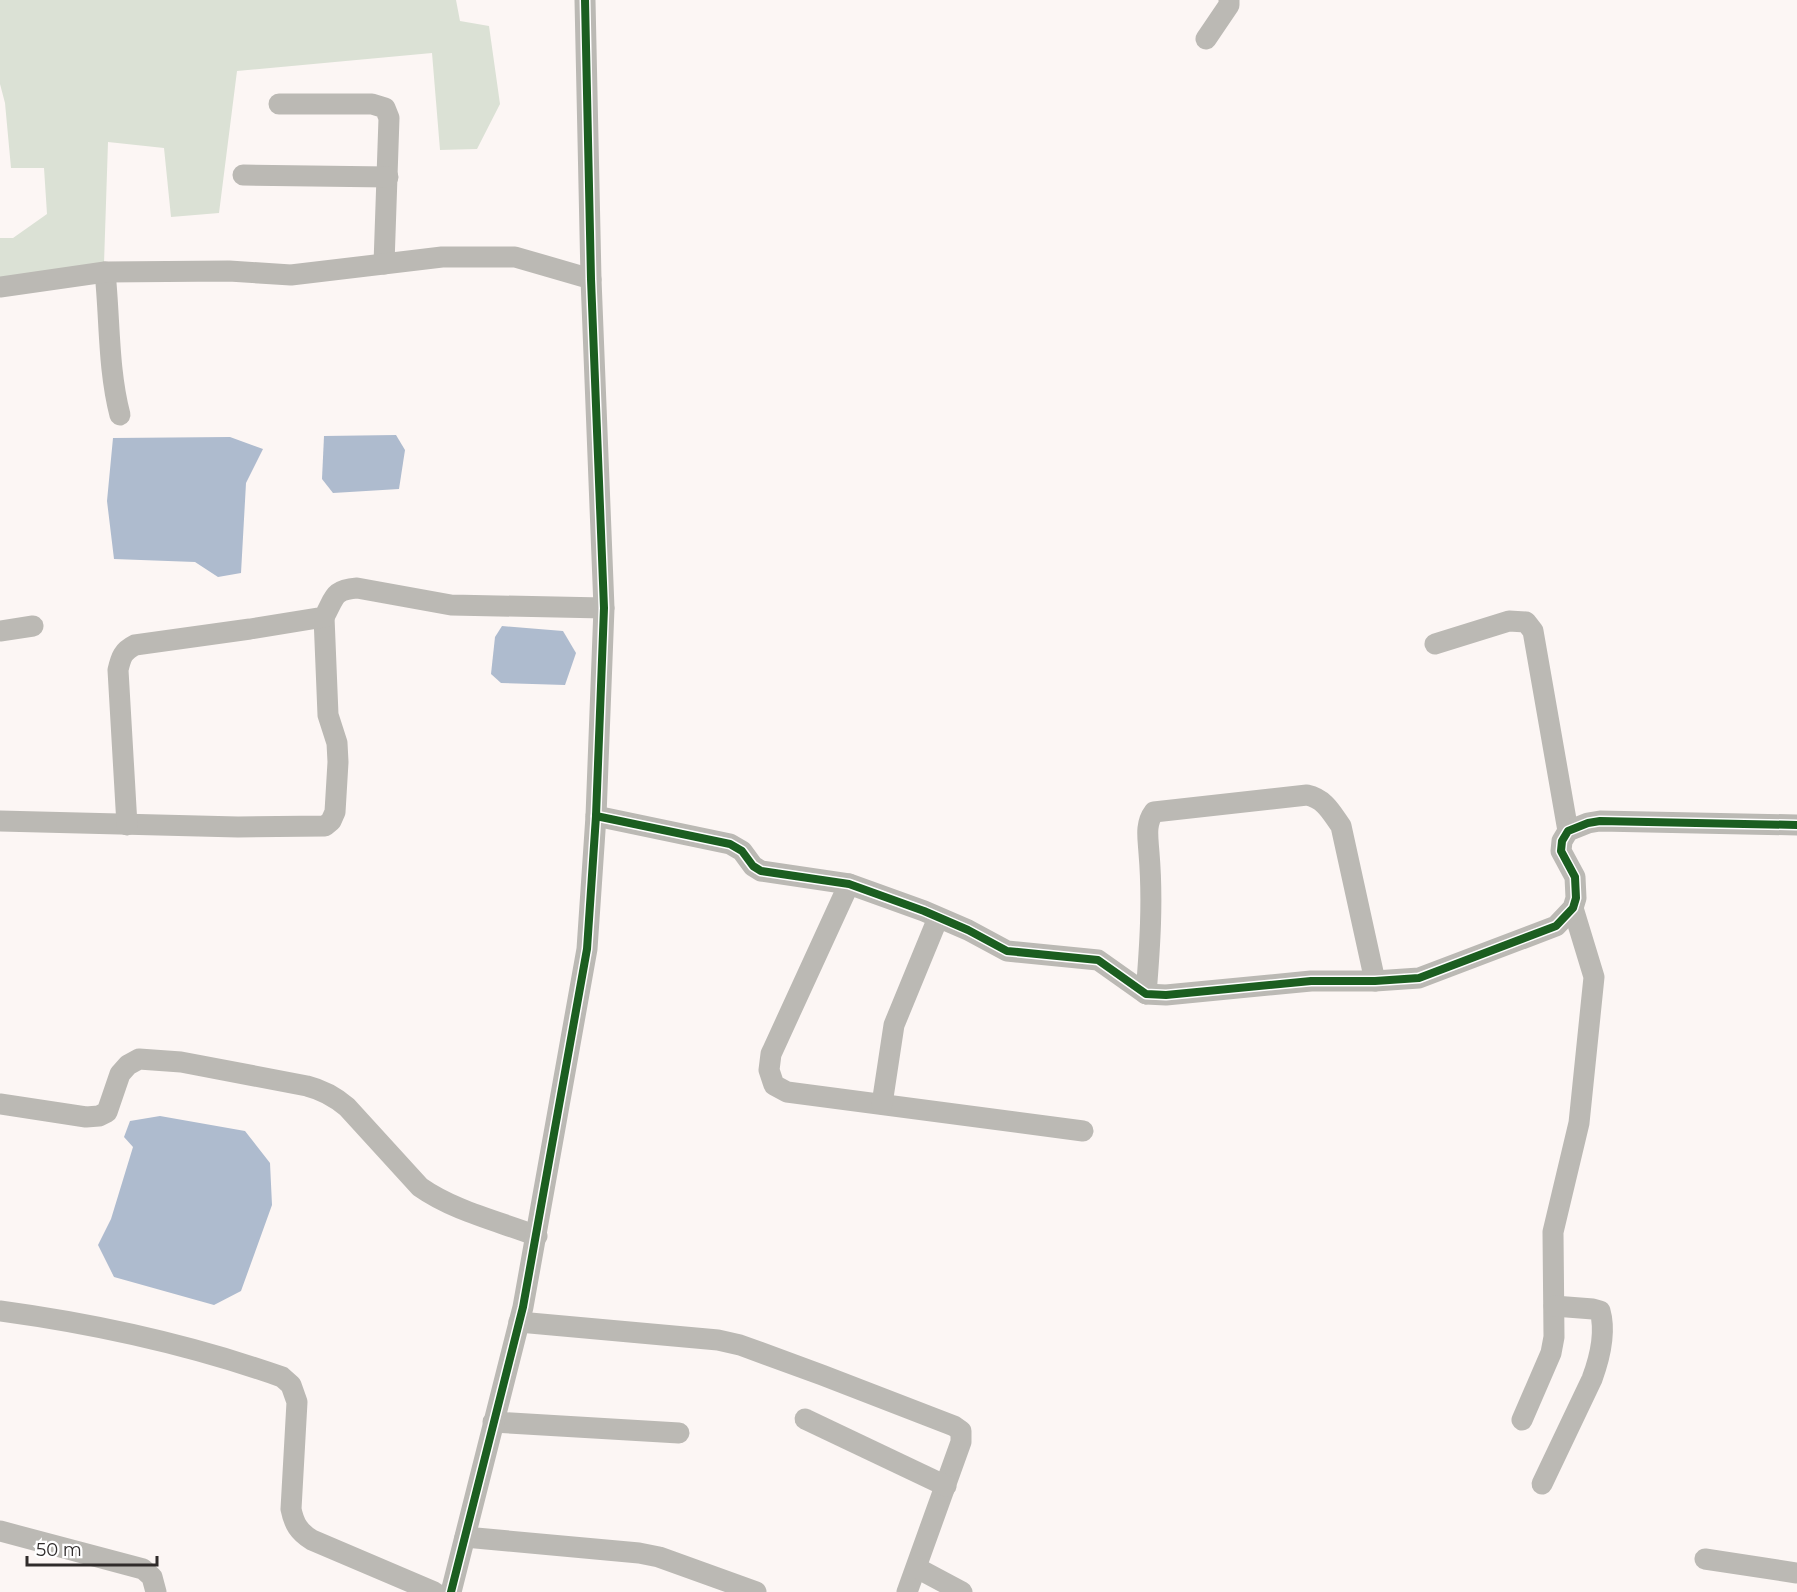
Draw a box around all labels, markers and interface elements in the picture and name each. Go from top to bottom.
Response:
scale bar [27,1529,158,1567]
text: 50 m [36,1539,82,1561]

